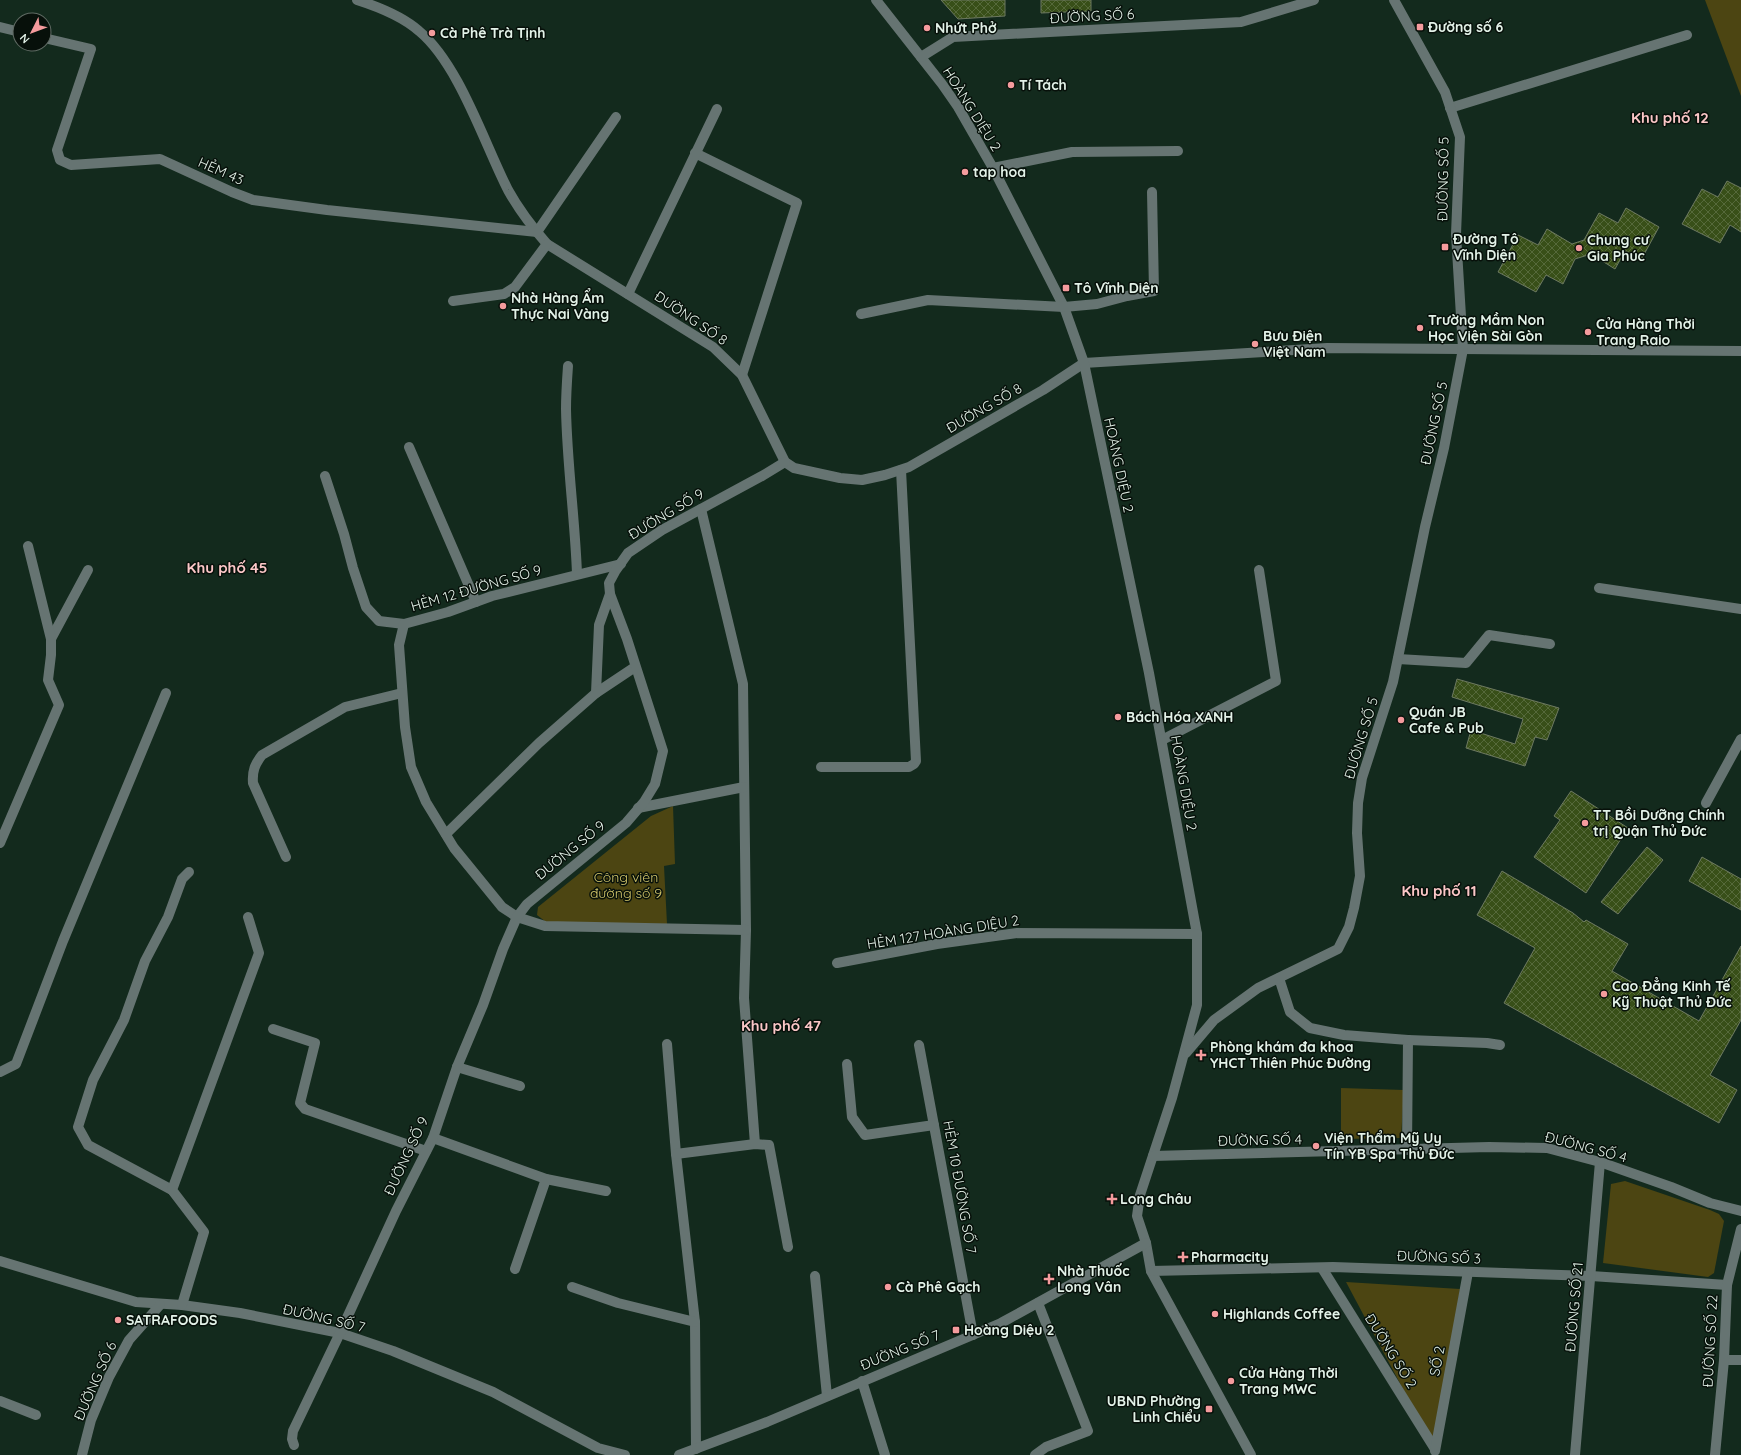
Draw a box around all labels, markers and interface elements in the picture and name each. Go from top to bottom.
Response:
street label: ĐƯỜNG SỐ 6 [1049,5,1135,27]
north arrow [12,12,52,52]
place label: Đường số 6 [1427,18,1504,36]
place label: Nhứt Phở [935,19,997,37]
marker: Đường số 6 [1415,22,1425,32]
marker: Nhứt Phở [922,23,932,33]
place label: Cà Phê Trà Tịnh [440,24,545,42]
marker: Cà Phê Trà Tịnh [427,28,437,38]
text: N [17,31,32,46]
street label: HOÀNG DIỆU 2 [939,63,1005,155]
place label: Tí Tách [1019,76,1067,94]
marker: Tí Tách [1006,80,1016,90]
district label: Khu phố 12 [1631,108,1709,127]
street label: ĐƯỜNG SỐ 5 [1433,137,1453,221]
street label: HẺM 43 [195,153,247,189]
place label: tap hoa [973,163,1026,181]
marker: tap hoa [960,167,970,177]
place label: Đường Tô Vĩnh Diện [1452,230,1519,264]
place label: Chung cư Gia Phúc [1587,231,1650,265]
marker: Đường Tô Vĩnh Diện [1440,242,1450,252]
marker: Chung cư Gia Phúc [1574,243,1584,253]
place label: Tô Vĩnh Diện [1074,279,1159,297]
marker: Tô Vĩnh Diện [1061,283,1071,293]
street label: ĐƯỜNG SỐ 8 [651,287,731,349]
place label: Nhà Hàng Ẩm Thực Nai Vàng [511,288,609,323]
marker: Nhà Hàng Ẩm Thực Nai Vàng [498,301,508,311]
place label: Trường Mầm Non Học Viện Sài Gòn [1428,311,1545,345]
place label: Cửa Hàng Thời Trang Raio [1596,315,1695,349]
marker: Trường Mầm Non Học Viện Sài Gòn [1415,323,1425,333]
place label: Bưu Điện Việt Nam [1263,327,1326,361]
marker: Cửa Hàng Thời Trang Raio [1583,327,1593,337]
marker: Bưu Điện Việt Nam [1250,339,1260,349]
street label: ĐƯỜNG SỐ 8 [943,379,1025,437]
street label: ĐƯỜNG SỐ 5 [1416,380,1452,466]
street label: HOÀNG DIỆU 2 [1100,416,1138,514]
street label: ĐƯỜNG SỐ 9 [625,484,707,544]
district label: Khu phố 45 [187,558,267,577]
street label: HẺM 12 ĐƯỜNG SỐ 9 [409,561,544,615]
street label: ĐƯỜNG SỐ 5 [1340,695,1382,781]
place label: Quán JB Cafe & Pub [1409,703,1484,737]
place label: Bách Hóa XANH [1126,708,1233,726]
marker: Bách Hóa XANH [1113,712,1123,722]
marker: Quán JB Cafe & Pub [1396,715,1406,725]
street label: HOÀNG DIỆU 2 [1167,734,1201,832]
place label: TT Bồi Dưỡng Chính trị Quận Thủ Đức [1593,806,1725,840]
street label: ĐƯỜNG SỐ 9 [531,816,609,884]
marker: TT Bồi Dưỡng Chính trị Quận Thủ Đức [1580,818,1590,828]
park label: Công viên đường số 9 [590,868,662,902]
district label: Khu phố 11 [1401,881,1477,900]
street label: HẺM 127 HOÀNG DIỆU 2 [866,911,1021,953]
place label: Cao Đẳng Kinh Tế Kỹ Thuật Thủ Đức [1612,977,1732,1011]
marker: Cao Đẳng Kinh Tế Kỹ Thuật Thủ Đức [1599,989,1609,999]
district label: Khu phố 47 [741,1016,821,1035]
place label: Phòng khám đa khoa YHCT Thiên Phúc Đường [1210,1038,1371,1072]
marker: Phòng khám đa khoa YHCT Thiên Phúc Đường [1195,1049,1207,1061]
street label: ĐƯỜNG SỐ 9 [380,1114,432,1198]
street label: HẺM 10 ĐƯỜNG SỐ 7 [939,1119,981,1255]
street label: ĐƯỜNG SỐ 4 [1543,1127,1629,1167]
place label: Viện Thẩm Mỹ Uy Tín YB Spa Thủ Đức [1324,1129,1454,1163]
street label: ĐƯỜNG SỐ 4 [1218,1130,1302,1150]
marker: Viện Thẩm Mỹ Uy Tín YB Spa Thủ Đức [1311,1141,1321,1151]
place label: Long Châu [1120,1190,1192,1208]
marker: Long Châu [1107,1194,1117,1204]
street label: ĐƯỜNG SỐ 3 [1397,1247,1481,1267]
place label: Pharmacity [1191,1248,1269,1266]
marker: Pharmacity [1178,1252,1188,1262]
street label: ĐƯỜNG SỐ 21 [1561,1261,1587,1353]
place label: Nhà Thuốc Long Vân [1057,1262,1129,1296]
marker: Nhà Thuốc Long Vân [1044,1274,1054,1284]
place label: Cà Phê Gạch [896,1278,981,1296]
marker: Cà Phê Gạch [883,1282,893,1292]
street label: ĐƯỜNG SỐ 22 [1699,1294,1721,1388]
street label: ĐƯỜNG SỐ 7 [281,1300,367,1336]
place label: Highlands Coffee [1223,1305,1340,1323]
marker: Highlands Coffee [1210,1309,1220,1319]
street label: ĐƯỜNG SỐ 2 [1361,1310,1421,1392]
place label: SATRAFOODS [126,1311,217,1329]
marker: SATRAFOODS [113,1315,123,1325]
place label: Hoàng Diệu 2 [964,1321,1055,1339]
marker: Hoàng Diệu 2 [951,1325,961,1335]
street label: ĐƯỜNG SỐ 7 [858,1326,942,1374]
street label: ĐƯỜNG SỐ 6 [70,1338,121,1423]
street label: SỐ 2 [1425,1344,1449,1378]
place label: Cửa Hàng Thời Trang MWC [1239,1364,1338,1398]
marker: Cửa Hàng Thời Trang MWC [1226,1376,1236,1386]
place label: UBND Phường Linh Chiểu [1107,1392,1201,1426]
marker: UBND Phường Linh Chiểu [1204,1404,1214,1414]

